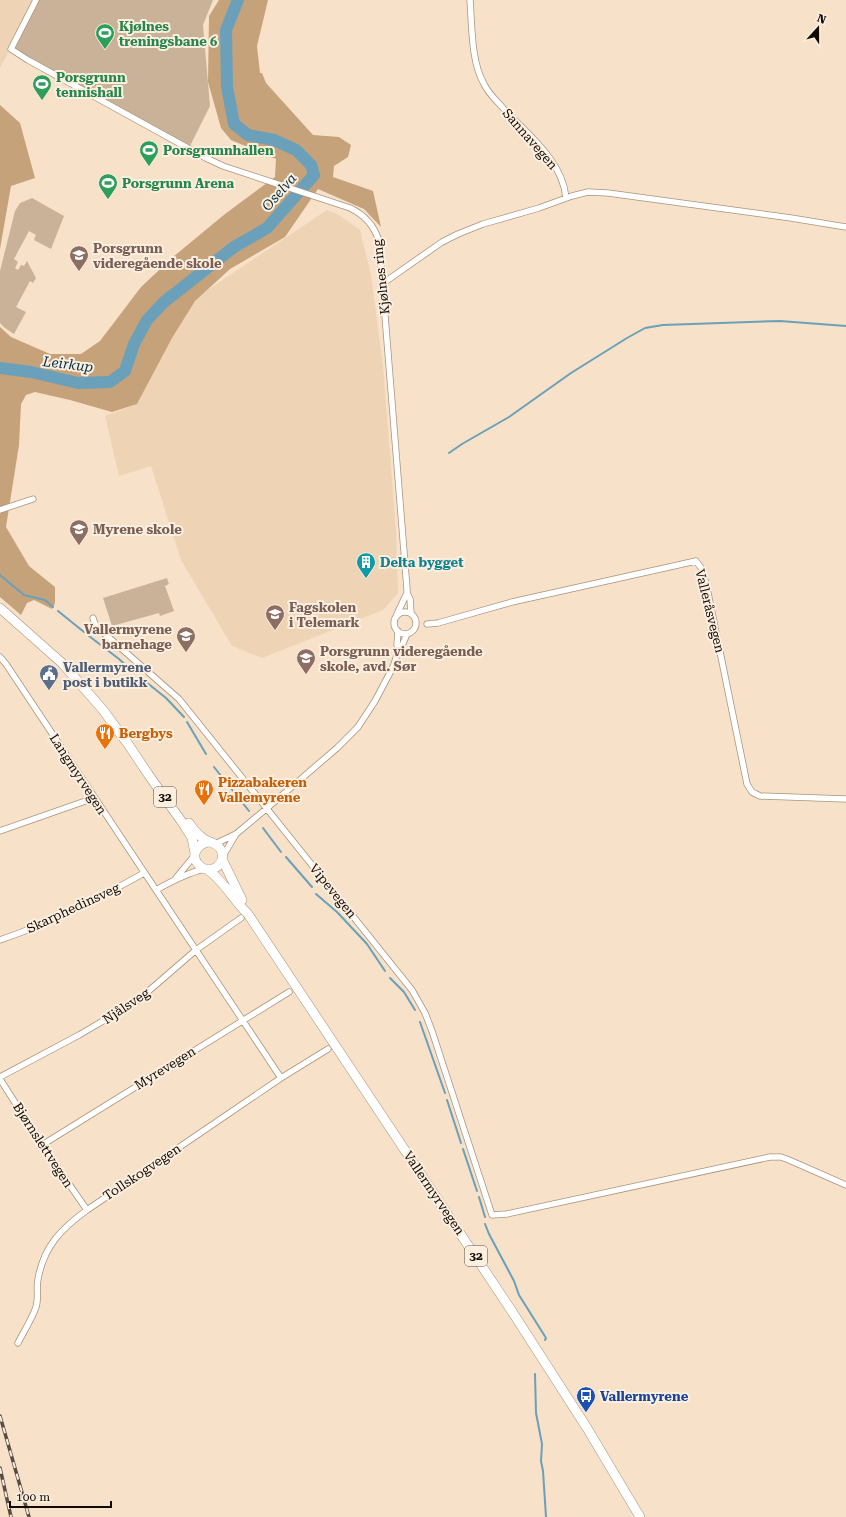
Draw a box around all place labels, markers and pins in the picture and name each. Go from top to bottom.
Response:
place label: Kjølnes treningsbane 6 [119,19,217,49]
sports icon: Kjølnes treningsbane 6 [94,22,116,50]
place label: Porsgrunn tennishall [56,70,126,100]
sports icon: Porsgrunn tennishall [31,73,53,101]
sports icon: Porsgrunnhallen [138,139,160,167]
place label: Porsgrunnhallen [163,143,274,158]
sports icon: Porsgrunn Arena [97,172,119,200]
place label: Porsgrunn Arena [122,176,234,191]
place label: Porsgrunn videregående skole [93,241,222,271]
school or university icon: Porsgrunn videregående skole [68,244,90,272]
school or university icon: Myrene skole [68,518,90,546]
place label: Myrene skole [93,522,182,537]
building icon: Delta bygget [355,551,377,579]
place label: Delta bygget [380,555,464,570]
place label: Fagskolen i Telemark [289,600,360,630]
school or university icon: Fagskolen i Telemark [264,603,286,631]
place label: Vallermyrene barnehage [84,622,172,652]
school or university icon: Vallermyrene barnehage [175,625,197,653]
place label: Porsgrunn videregående skole, avd. Sør [320,644,483,674]
school or university icon: Porsgrunn videregående skole, avd. Sør [295,647,317,675]
place label: Vallermyrene post i butikk [63,660,152,690]
public building icon: Vallermyrene post i butikk [38,663,60,691]
restaurant icon: Bergbys [94,722,116,750]
place label: Bergbys [119,726,173,741]
place label: Pizzabakeren Vallemyrene [218,775,307,805]
restaurant icon: Pizzabakeren Vallemyrene [193,778,215,806]
bus stop icon: Vallermyrene [575,1385,597,1413]
place label: Vallermyrene [600,1389,689,1404]

